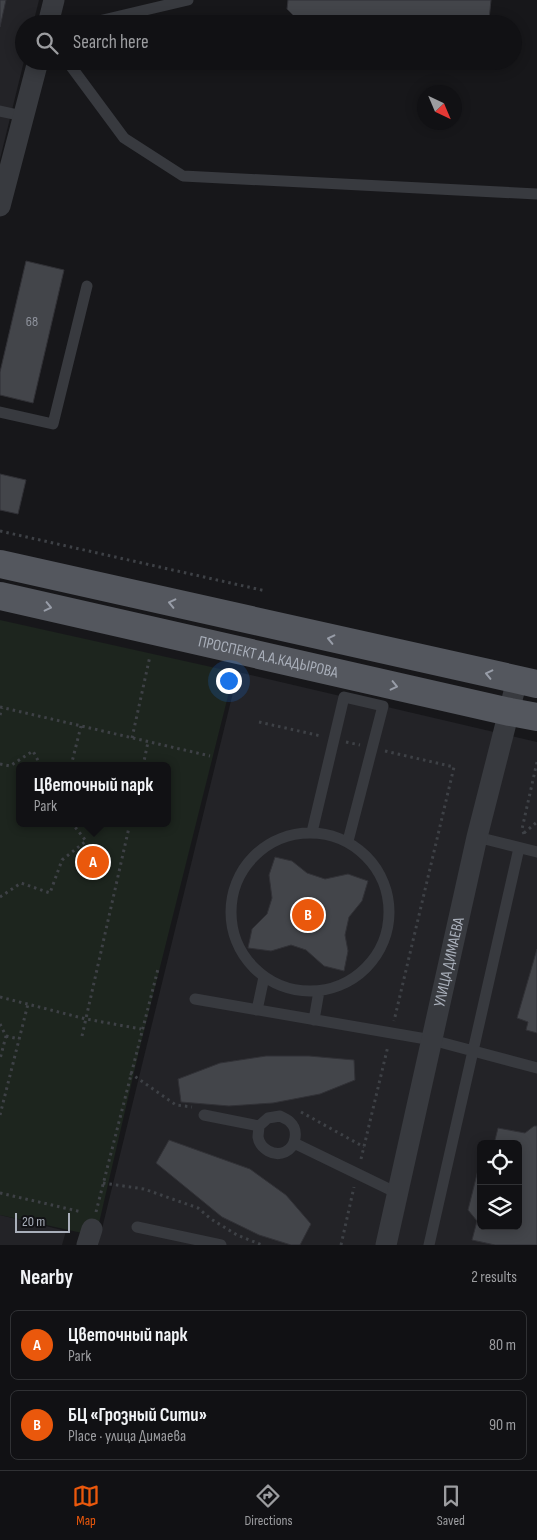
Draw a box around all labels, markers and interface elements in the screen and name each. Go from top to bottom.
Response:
search box [15,15,522,70]
icon: search [33,29,61,57]
text: Search here [73,31,149,54]
north arrow [417,85,462,130]
house number: 68 [26,313,38,330]
one-way arrow [168,598,177,609]
one-way arrow [43,601,52,612]
street label: ПРОСПЕКТ А.А.КАДЫРОВА [196,632,340,682]
one-way arrow [326,634,335,645]
your location [216,668,242,694]
one-way arrow [485,669,494,680]
one-way arrow [389,680,398,690]
popup [16,762,171,827]
text: Цветочный парк [34,774,153,797]
text: Park [34,797,57,816]
pin: A [77,843,109,881]
pin: B [292,896,324,934]
street label: УЛИЦА ДИМАЕВА [430,915,468,1009]
map controls [477,1140,522,1230]
button: locate [477,1140,522,1185]
button: layers [477,1185,522,1230]
scale bar [15,1210,70,1233]
text: 20 m [22,1213,45,1230]
text: Nearby [20,1265,73,1290]
text: 2 results [471,1268,517,1287]
text: Цветочный парк [68,1324,187,1347]
text: A [33,1336,41,1355]
text: 80 m [489,1336,516,1355]
text: Park [68,1347,91,1366]
text: БЦ «Грозный Сити» [68,1404,207,1427]
text: B [33,1416,41,1435]
text: 90 m [489,1416,516,1435]
text: Place · улица Димаева [68,1427,186,1446]
tab: Map [72,1482,100,1529]
tab: Directions [244,1482,293,1529]
tab: Saved [437,1482,465,1529]

